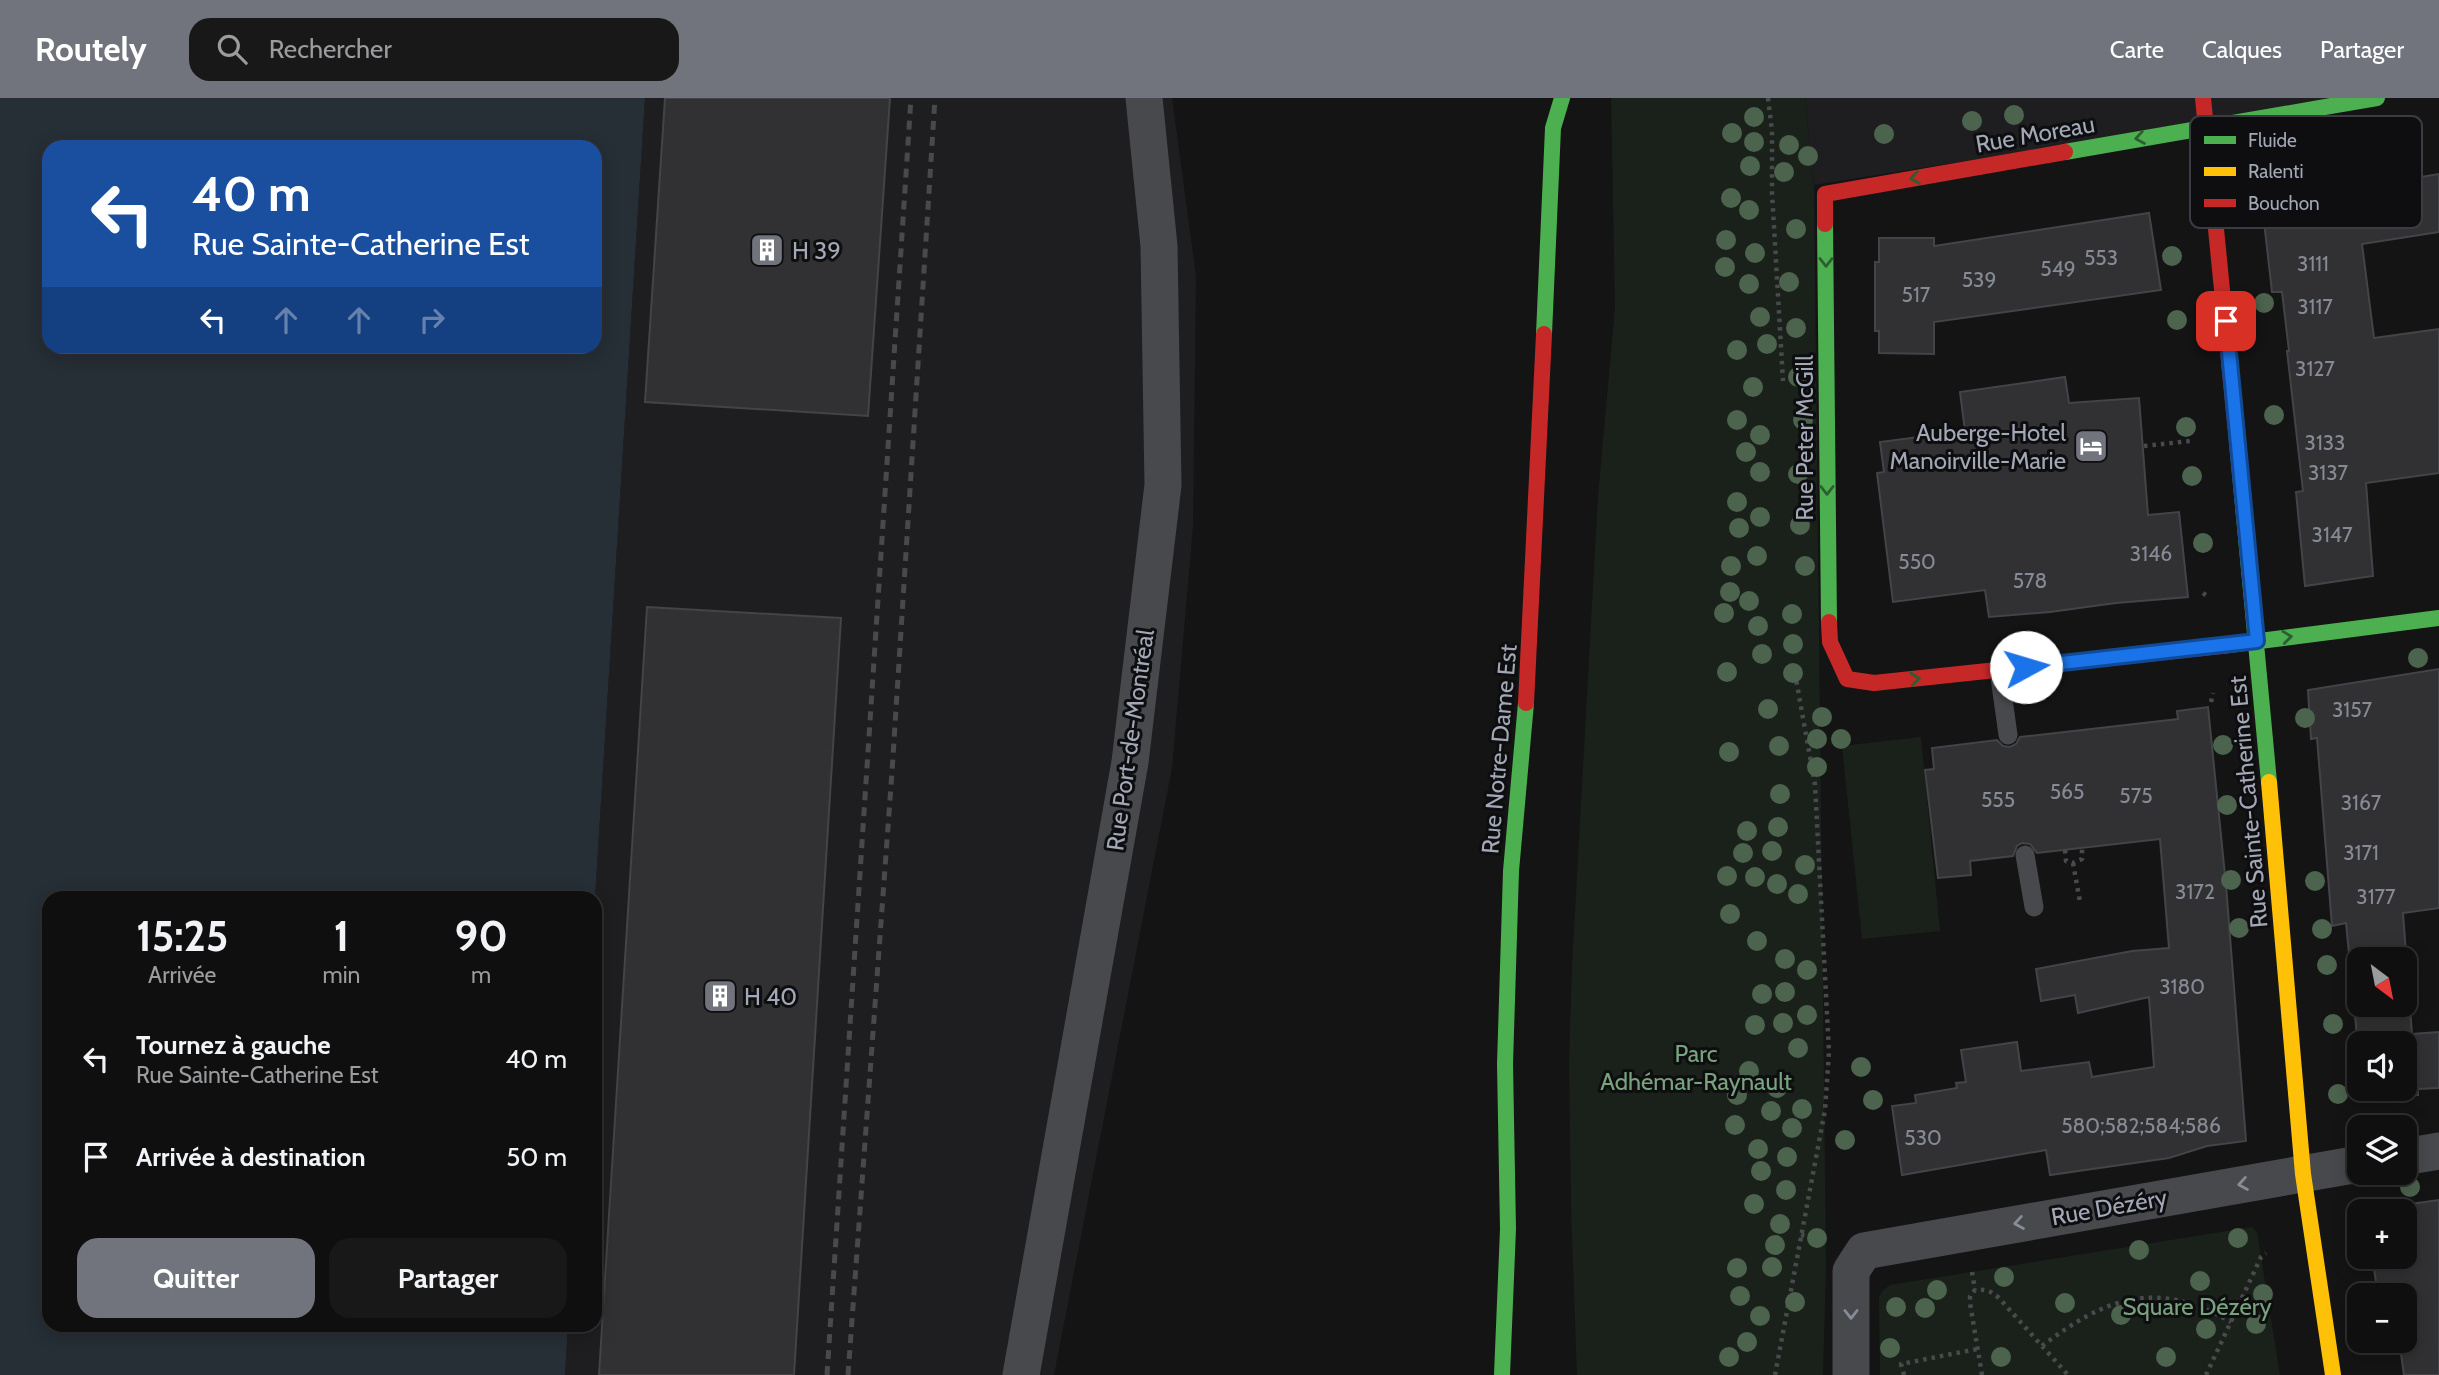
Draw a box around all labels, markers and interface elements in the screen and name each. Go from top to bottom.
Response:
search box [189,18,679,81]
text: Routely [35,29,147,69]
icon: search [213,30,251,68]
text: Rechercher [269,33,392,65]
text: Carte [2110,35,2164,64]
text: Calques [2202,35,2282,64]
text: Partager [2320,35,2404,64]
street label: Rue Moreau [1973,109,2097,159]
legend [2190,116,2422,228]
text: Fluide [2248,129,2297,152]
one-way arrow [2134,130,2146,145]
text: Ralenti [2248,160,2304,183]
text: 40 m [192,164,311,223]
icon: left [77,168,168,259]
one-way arrow [1910,170,1921,185]
text: Bouchon [2248,192,2320,215]
text: Rue Sainte-Catherine Est [192,224,530,263]
building icon: H 39 [748,231,786,269]
place label: H 39 [792,236,841,265]
house number: 553 [2084,245,2118,270]
house number: 3111 [2297,251,2329,276]
house number: 549 [2040,256,2076,281]
one-way arrow [1818,257,1833,268]
house number: 539 [1962,267,1996,292]
house number: 517 [1902,282,1931,307]
pin [2196,291,2256,351]
house number: 3117 [2297,294,2333,319]
icon: left [194,301,232,339]
icon: ahead [267,301,305,339]
icon: ahead [340,301,378,339]
icon: right [413,301,451,339]
icon: arrive [2207,302,2245,340]
street label: Rue Peter McGill [1790,355,1819,521]
house number: 3127 [2295,356,2335,381]
place label: Auberge-Hotel Manoirville-Marie [1889,418,2066,475]
hotel icon: Auberge-Hotel Manoirville-Marie [2072,427,2110,465]
house number: 3133 [2305,430,2345,455]
house number: 3137 [2308,460,2348,485]
one-way arrow [1819,485,1835,496]
house number: 3147 [2312,522,2353,547]
house number: 3146 [2130,541,2172,566]
house number: 550 [1898,549,1936,574]
house number: 578 [2013,568,2047,593]
street label: Rue Port-de-Montréal [1100,627,1160,853]
one-way arrow [2281,629,2293,644]
position arrow [1989,630,2063,704]
street label: Rue Notre-Dame Est [1475,643,1523,855]
one-way arrow [1910,672,1921,687]
street label: Rue Sainte-Catherine Est [2223,675,2273,929]
house number: 3157 [2332,697,2372,722]
house number: 565 [2050,779,2084,804]
house number: 575 [2119,783,2153,808]
house number: 555 [1981,787,2015,812]
house number: 3167 [2341,790,2382,815]
house number: 3171 [2343,840,2379,865]
house number: 3172 [2175,879,2215,904]
house number: 3177 [2356,884,2396,909]
text: 15:25 [136,910,228,962]
text: 1 [334,910,349,962]
text: 90 [455,910,508,962]
north arrow [2347,947,2417,1017]
map controls [2347,947,2417,1353]
text: Arrivée [148,961,216,989]
text: min [322,961,360,989]
text: m [471,961,491,989]
house number: 3180 [2159,974,2205,999]
building icon: H 40 [701,977,739,1015]
place label: H 40 [744,982,797,1011]
text: Tournez à gauche [136,1029,331,1061]
button: sound [2347,1031,2417,1101]
park label: Parc Adhémar-Raynault [1600,1039,1792,1096]
icon: left [77,1040,115,1078]
text: 40 m [505,1043,567,1075]
text: Rue Sainte-Catherine Est [136,1061,379,1089]
house number: 580;582;584;586 [2061,1113,2221,1138]
button: layers [2347,1115,2417,1185]
house number: 530 [1904,1125,1942,1150]
icon: arrive [77,1138,115,1176]
text: Arrivée à destination [136,1141,366,1173]
text: 50 m [506,1141,567,1173]
one-way arrow [2238,1176,2249,1191]
street label: Rue Dézéry [2049,1183,2169,1231]
button: + [2347,1199,2417,1269]
one-way arrow [2013,1214,2025,1229]
button: Quitter [77,1238,315,1318]
button: Partager [329,1238,567,1318]
button: − [2347,1283,2417,1353]
park label: Square Dézéry [2122,1292,2272,1321]
one-way arrow [1843,1309,1859,1319]

